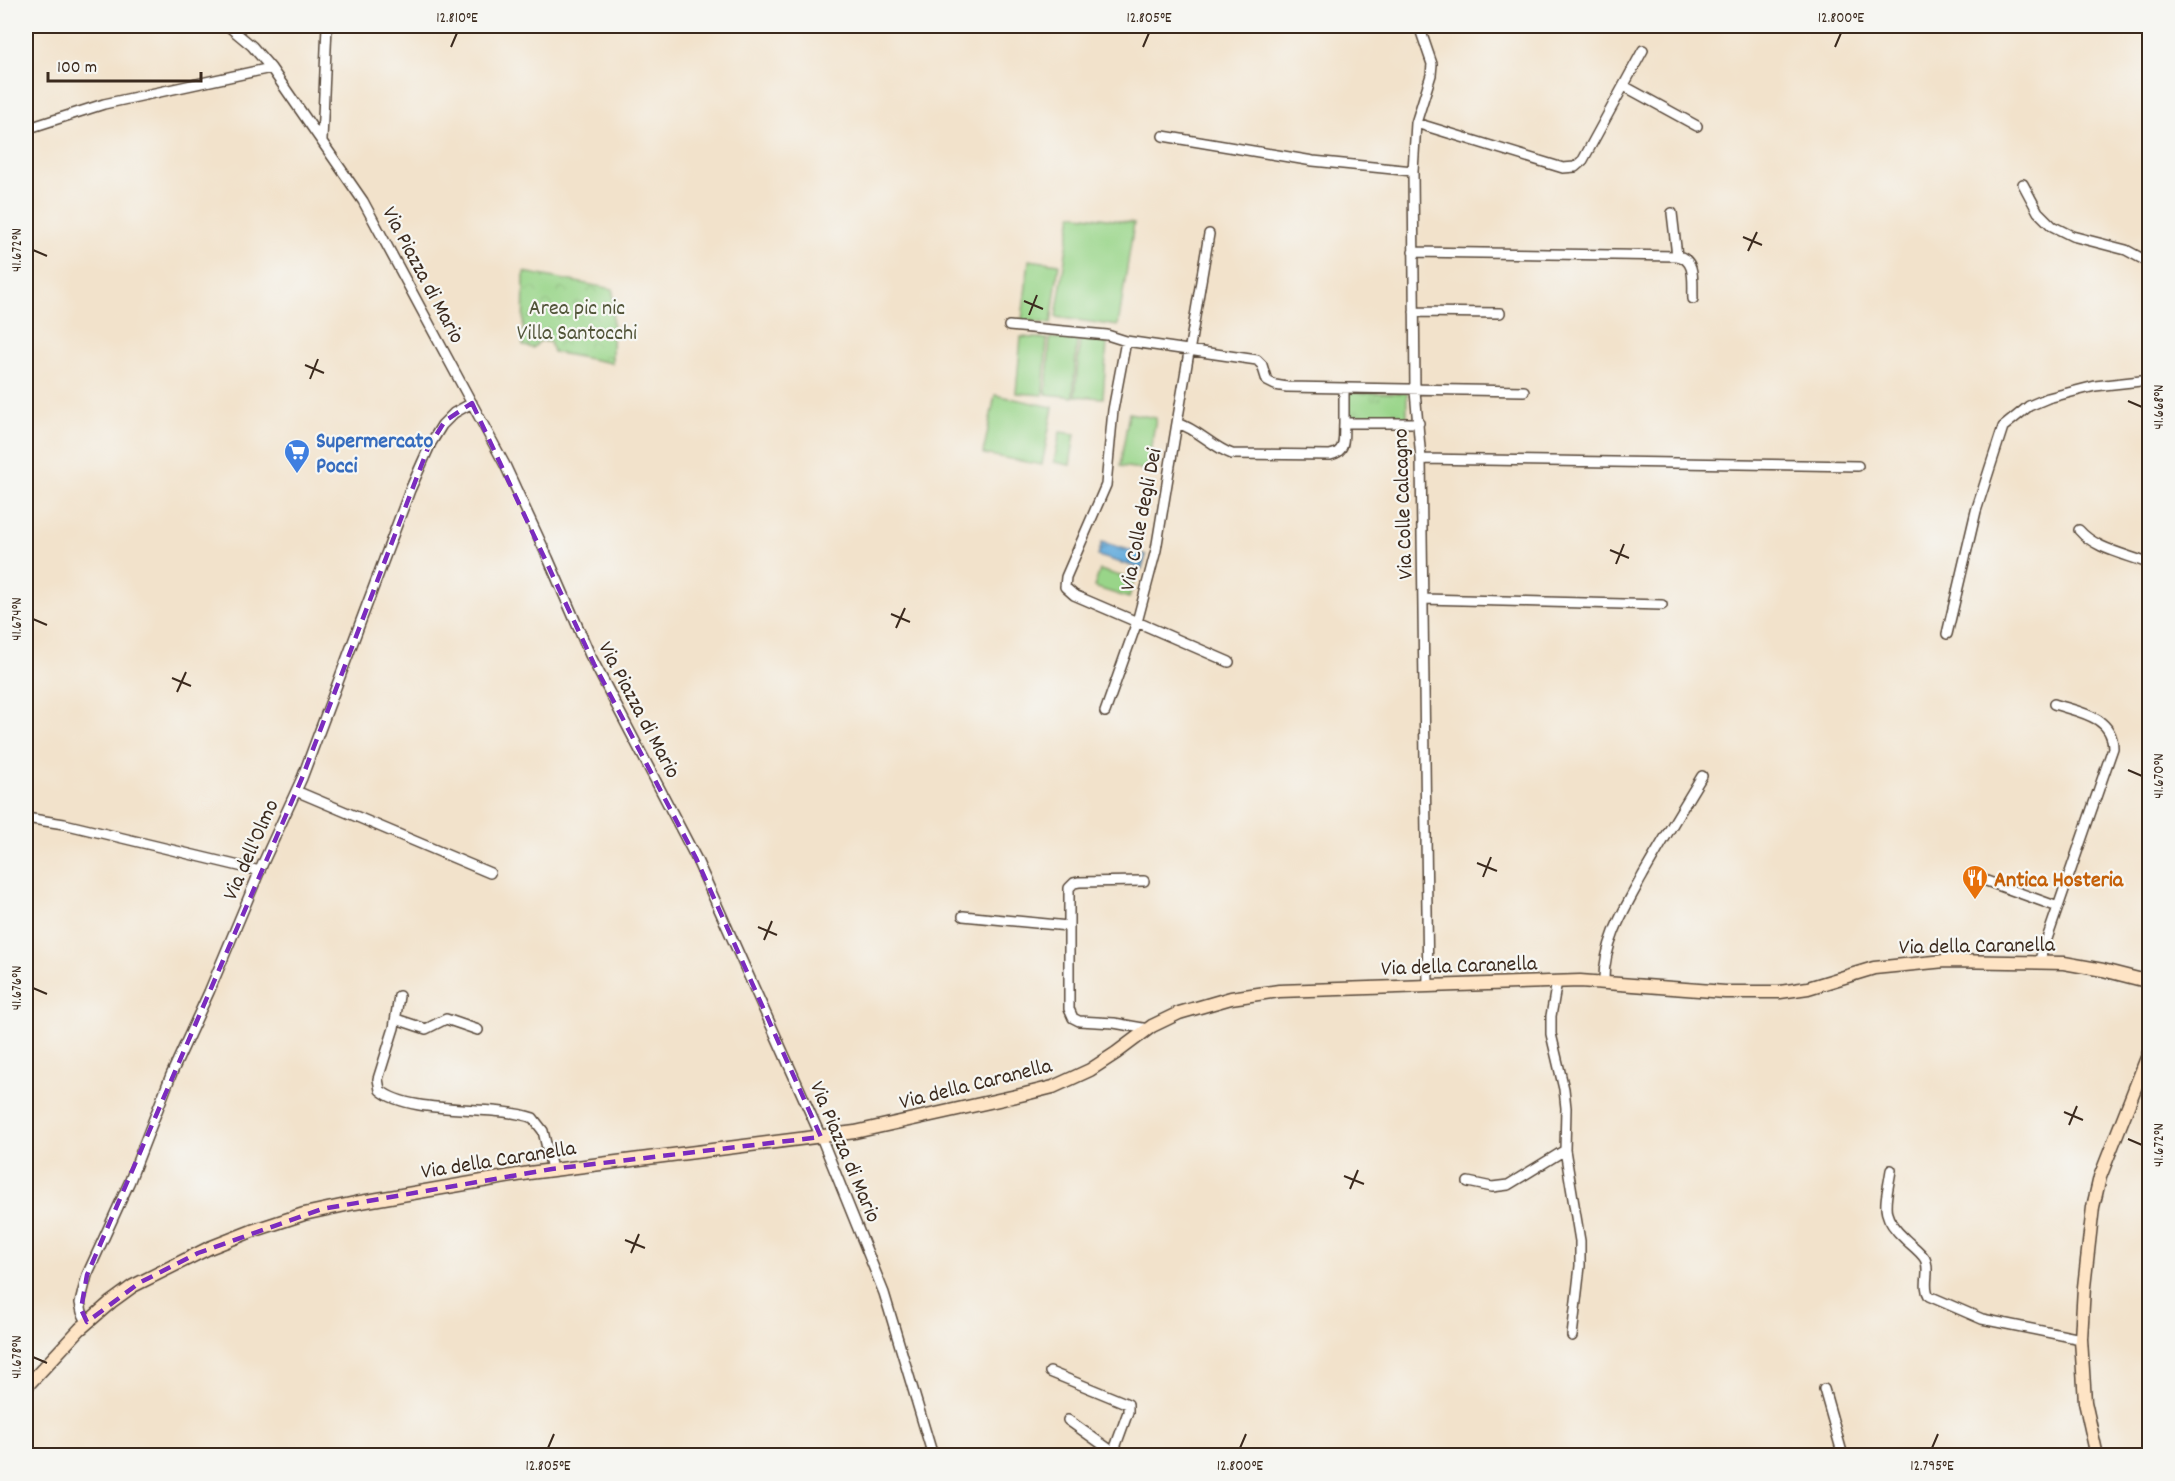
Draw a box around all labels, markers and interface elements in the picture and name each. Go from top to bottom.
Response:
text: 12.810°E [436,8,478,30]
text: 12.805°E [1126,8,1172,30]
text: 12.800°E [1818,8,1864,30]
scale bar [48,45,201,83]
text: 100 m [57,56,97,81]
street label: Via Piazza di Mario [373,202,471,350]
text: 41.672°N [7,228,29,272]
park label: Area pic nic Villa Santocchi [517,294,637,350]
text: 41.668°N [2149,385,2171,429]
place label: Supermercato Pocci [316,427,433,483]
street label: Via Colle Calcagno [1386,428,1423,580]
supermarket icon: Supermercato Pocci [282,437,312,475]
street label: Via Colle degli Dei [1113,446,1171,594]
text: 41.674°N [7,597,29,641]
street label: Via Piazza di Mario [589,637,687,785]
text: 41.670°N [2149,753,2171,799]
street label: Via dell'Olmo [216,795,288,906]
restaurant icon: Antica Hosteria [1960,863,1990,901]
place label: Antica Hosteria [1994,866,2124,897]
street label: Via della Caranella [1899,931,2056,964]
street label: Via della Caranella [1381,949,1538,986]
text: 41.676°N [7,966,29,1010]
street label: Via della Caranella [896,1051,1056,1119]
street label: Via Piazza di Mario [800,1077,888,1228]
text: 41.672°N [2149,1123,2171,1167]
street label: Via della Caranella [419,1134,579,1189]
text: 41.678°N [7,1335,29,1379]
text: 12.805°E [525,1456,571,1478]
text: 12.800°E [1217,1456,1263,1478]
text: 12.795°E [1910,1456,1954,1478]

